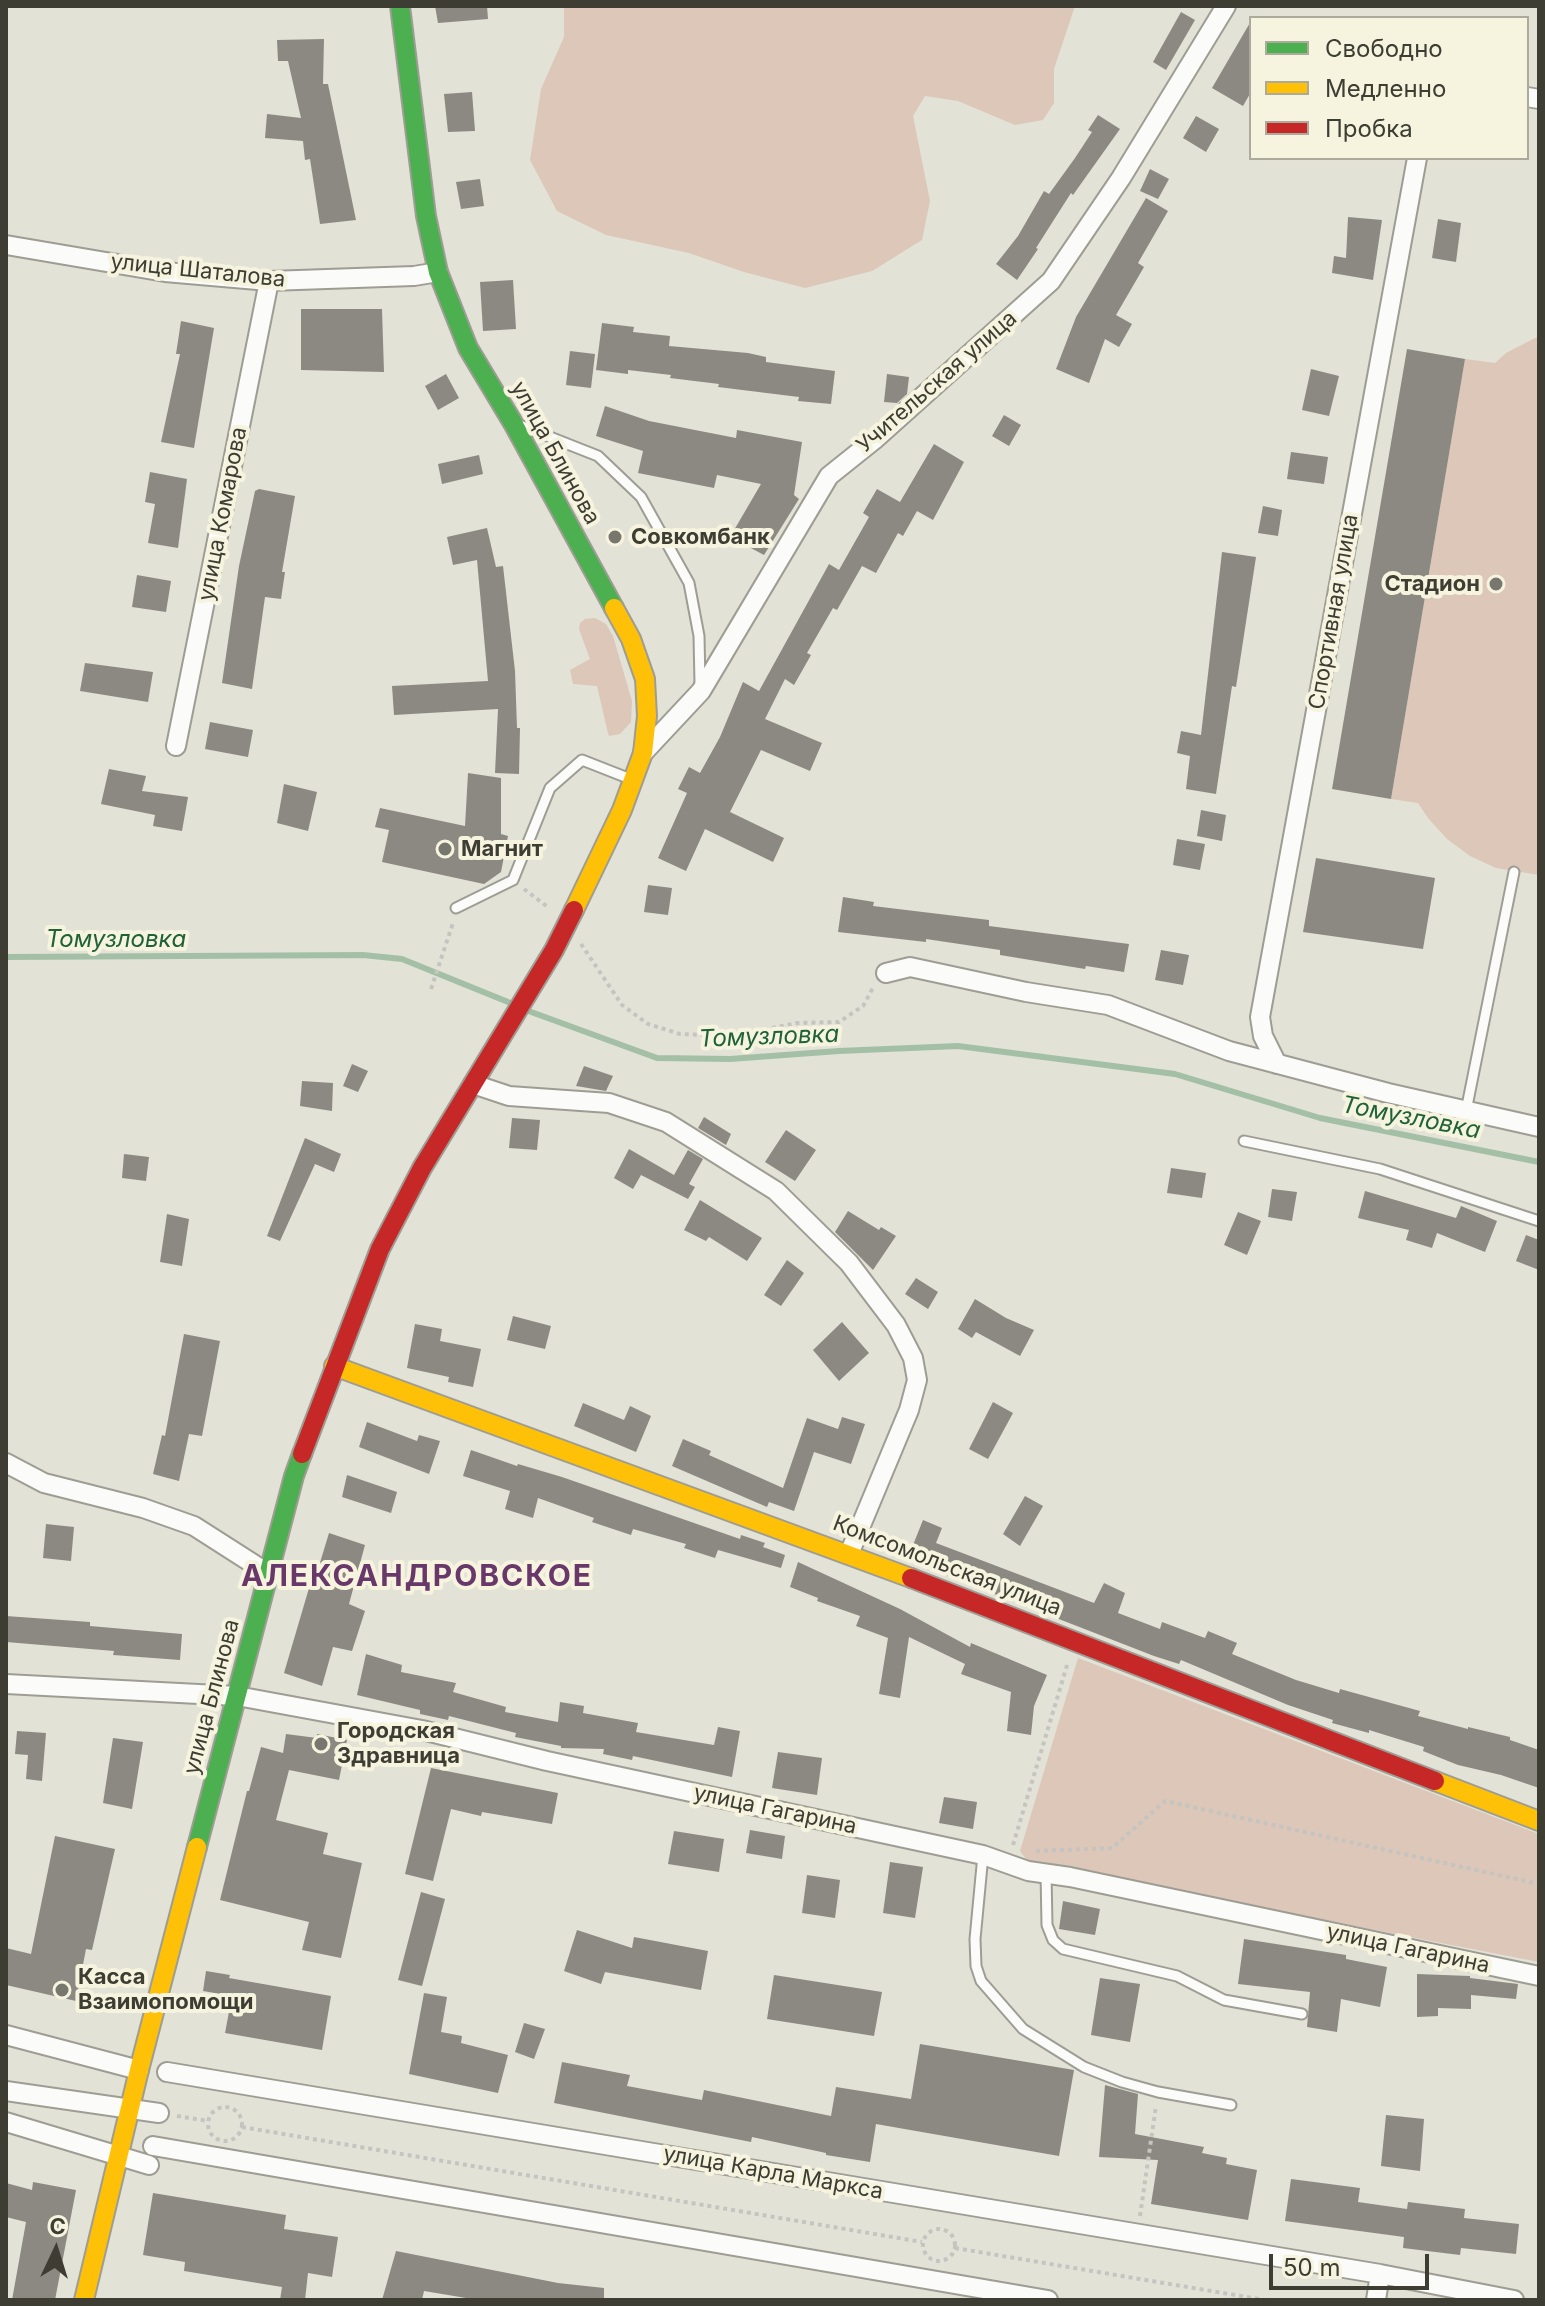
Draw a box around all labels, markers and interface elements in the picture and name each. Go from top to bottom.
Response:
legend [1249,16,1529,160]
text: Свободно [1325,34,1443,63]
text: Медленно [1325,74,1446,103]
text: Пробка [1325,114,1413,143]
street label: улица Шаталова [109,249,287,293]
street label: Учительская улица [852,305,1022,459]
street label: улица Блинова [505,377,605,529]
street label: улица Комарова [193,425,253,603]
street label: Спортивная улица [1304,512,1364,712]
place label: Совкомбанк [631,524,770,550]
marker: Совкомбанк [606,528,624,546]
place label: Стадион [1384,571,1480,597]
marker: Стадион [1487,575,1505,593]
place label: Магнит [461,836,543,862]
marker: Магнит [436,840,454,858]
water label: Томузловка [46,926,186,954]
water label: Томузловка [698,1020,840,1054]
water label: Томузловка [1339,1090,1483,1146]
street label: Комсомольская улица [829,1510,1065,1622]
district label: АЛЕКСАНДРОВСКОЕ [241,1559,593,1595]
street label: улица Блинова [179,1617,245,1777]
place label: Городская Здравница [337,1718,460,1770]
marker: Городская Здравница [312,1735,330,1753]
street label: улица Гагарина [691,1780,859,1840]
street label: улица Гагарина [1324,1919,1492,1979]
place label: Касса Взаимопомощи [78,1964,253,2016]
marker: Касса Взаимопомощи [53,1981,71,1999]
street label: улица Карла Маркса [661,2141,885,2205]
north arrow [16,2210,96,2290]
text: С [49,2213,67,2240]
scale bar [1273,2238,1433,2288]
text: 50 m [1283,2253,1341,2282]

